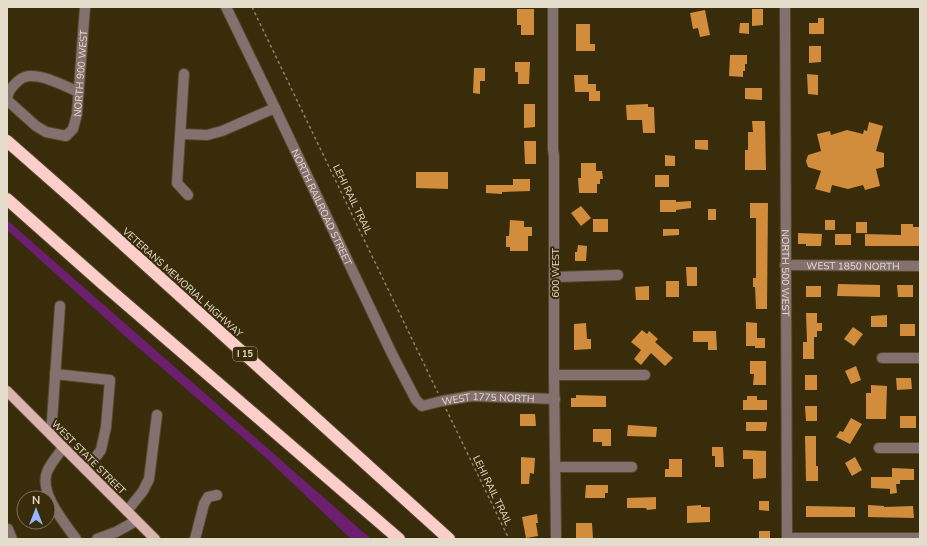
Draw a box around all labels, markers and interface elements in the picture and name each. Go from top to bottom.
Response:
street label: NORTH 900 WEST [71,29,91,117]
street label: NORTH RAILROAD STREET [288,147,355,268]
street label: LEHI RAIL TRAIL [329,162,375,237]
street label: VETERANS MEMORIAL HIGHWAY [118,224,246,341]
street label: NORTH 500 WEST [778,229,792,317]
street label: 600 WEST [549,248,563,298]
street label: WEST 1850 NORTH [806,259,900,274]
road number: I 15 [233,347,257,361]
street label: WEST 1775 NORTH [441,390,535,409]
street label: WEST STATE STREET [48,417,129,498]
street label: LEHI RAIL TRAIL [469,453,515,528]
north arrow [16,490,56,530]
text: N [32,493,40,508]

